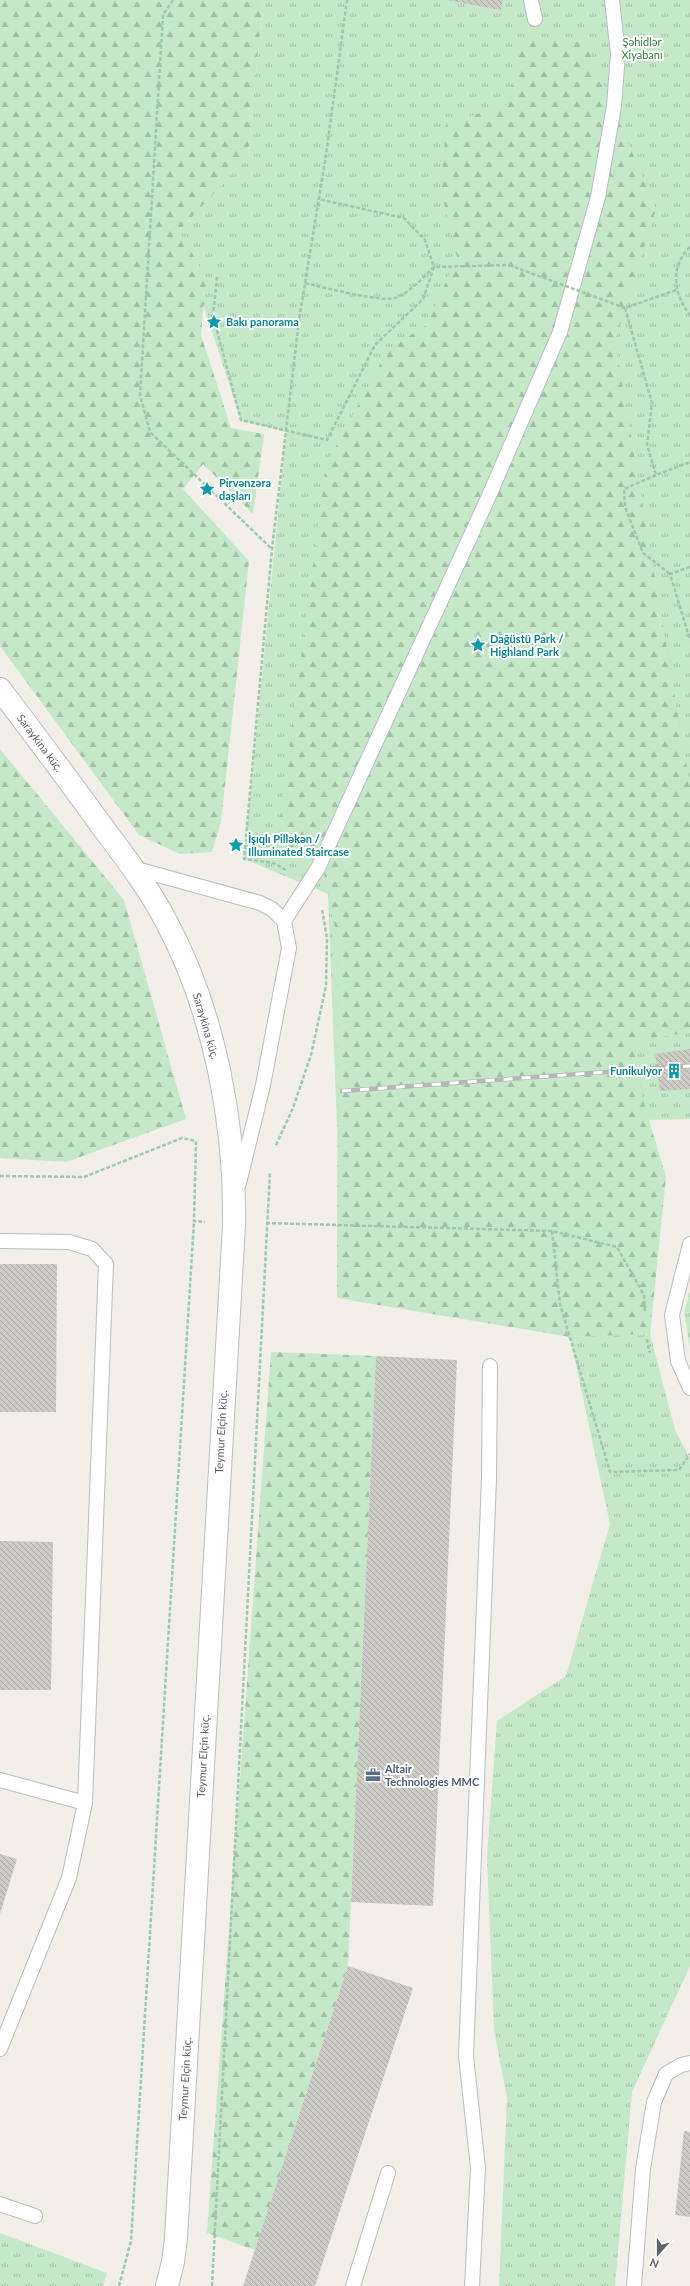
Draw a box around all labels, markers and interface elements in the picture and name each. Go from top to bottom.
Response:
park label: Şəhidlər Xiyabanı [621,35,663,61]
place icon: Bakı panorama [205,313,223,331]
place label: Bakı panorama [226,315,299,328]
place label: Pirvənzəra daşları [219,476,271,502]
place icon: Pirvənzəra daşları [198,480,216,498]
place label: Dağüstü Park / Highland Park [490,632,564,658]
place icon: Dağüstü Park / Highland Park [469,636,487,654]
street label: Saraykina küç. [15,711,66,774]
place label: İşıqlı Pilləkən / Illuminated Staircase [248,832,349,858]
place icon: İşıqlı Pilləkən / Illuminated Staircase [227,836,245,854]
street label: Saraykina küç. [191,991,222,1061]
building icon: Funikulyor [665,1062,683,1080]
place label: Funikulyor [610,1064,663,1077]
street label: Teymur Elçin küç. [212,1390,229,1474]
street label: Teymur Elçin küç. [194,1714,211,1798]
place label: Altair Technologies MMC [384,1762,480,1788]
office icon: Altair Technologies MMC [364,1766,382,1784]
street label: Teymur Elçin küç. [176,2037,193,2121]
north arrow [638,2234,678,2274]
text: N [648,2256,661,2271]

